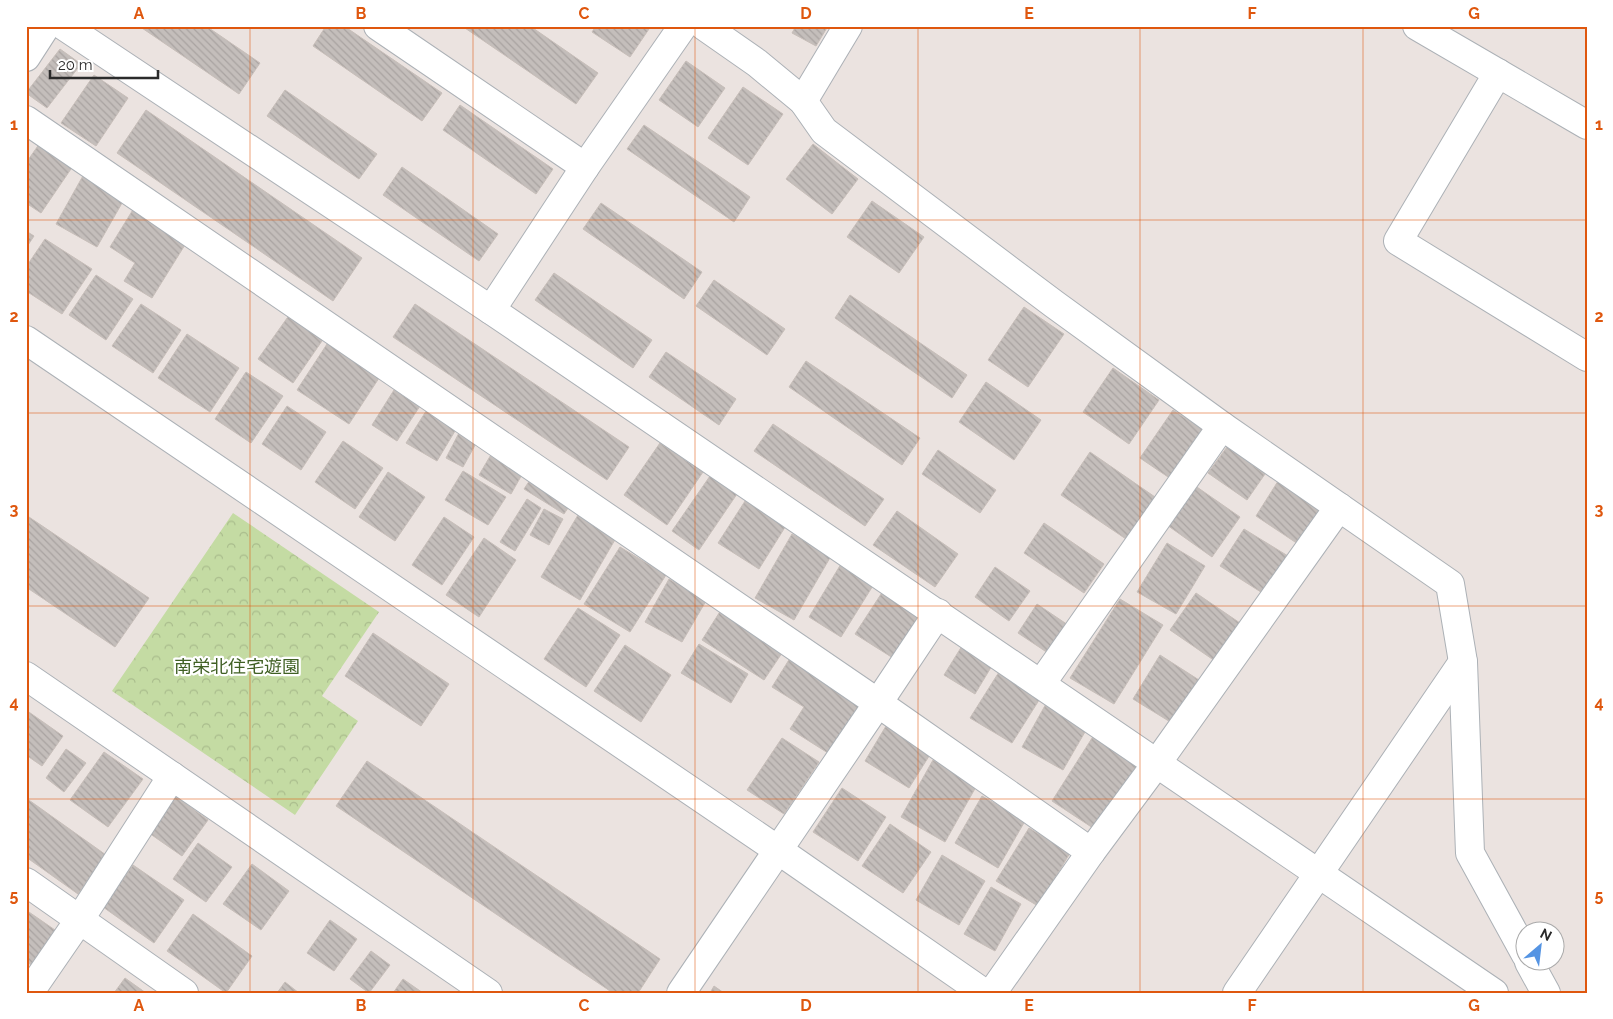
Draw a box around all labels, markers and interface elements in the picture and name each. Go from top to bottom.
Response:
text: A [134,4,145,23]
text: B [356,4,367,23]
text: C [579,4,590,23]
text: D [800,4,812,23]
text: E [1024,4,1034,23]
text: F [1247,4,1257,23]
text: G [1468,4,1480,23]
scale bar [50,48,158,80]
text: 20 m [58,56,93,74]
text: 1 [10,115,18,134]
text: 1 [1595,115,1603,134]
text: 2 [9,307,19,326]
text: 2 [1594,307,1604,326]
text: 3 [10,500,19,519]
text: 3 [1595,500,1604,519]
park label: 南栄北住宅遊園 [174,656,300,677]
text: 4 [9,693,19,712]
text: 4 [1594,693,1604,712]
text: 5 [10,886,19,905]
text: 5 [1595,886,1604,905]
north arrow [1516,922,1566,972]
text: N [1538,925,1555,944]
text: A [134,996,145,1015]
text: B [356,996,367,1015]
text: C [579,996,590,1015]
text: D [800,996,812,1015]
text: E [1024,996,1034,1015]
text: F [1247,996,1257,1015]
text: G [1468,996,1480,1015]

